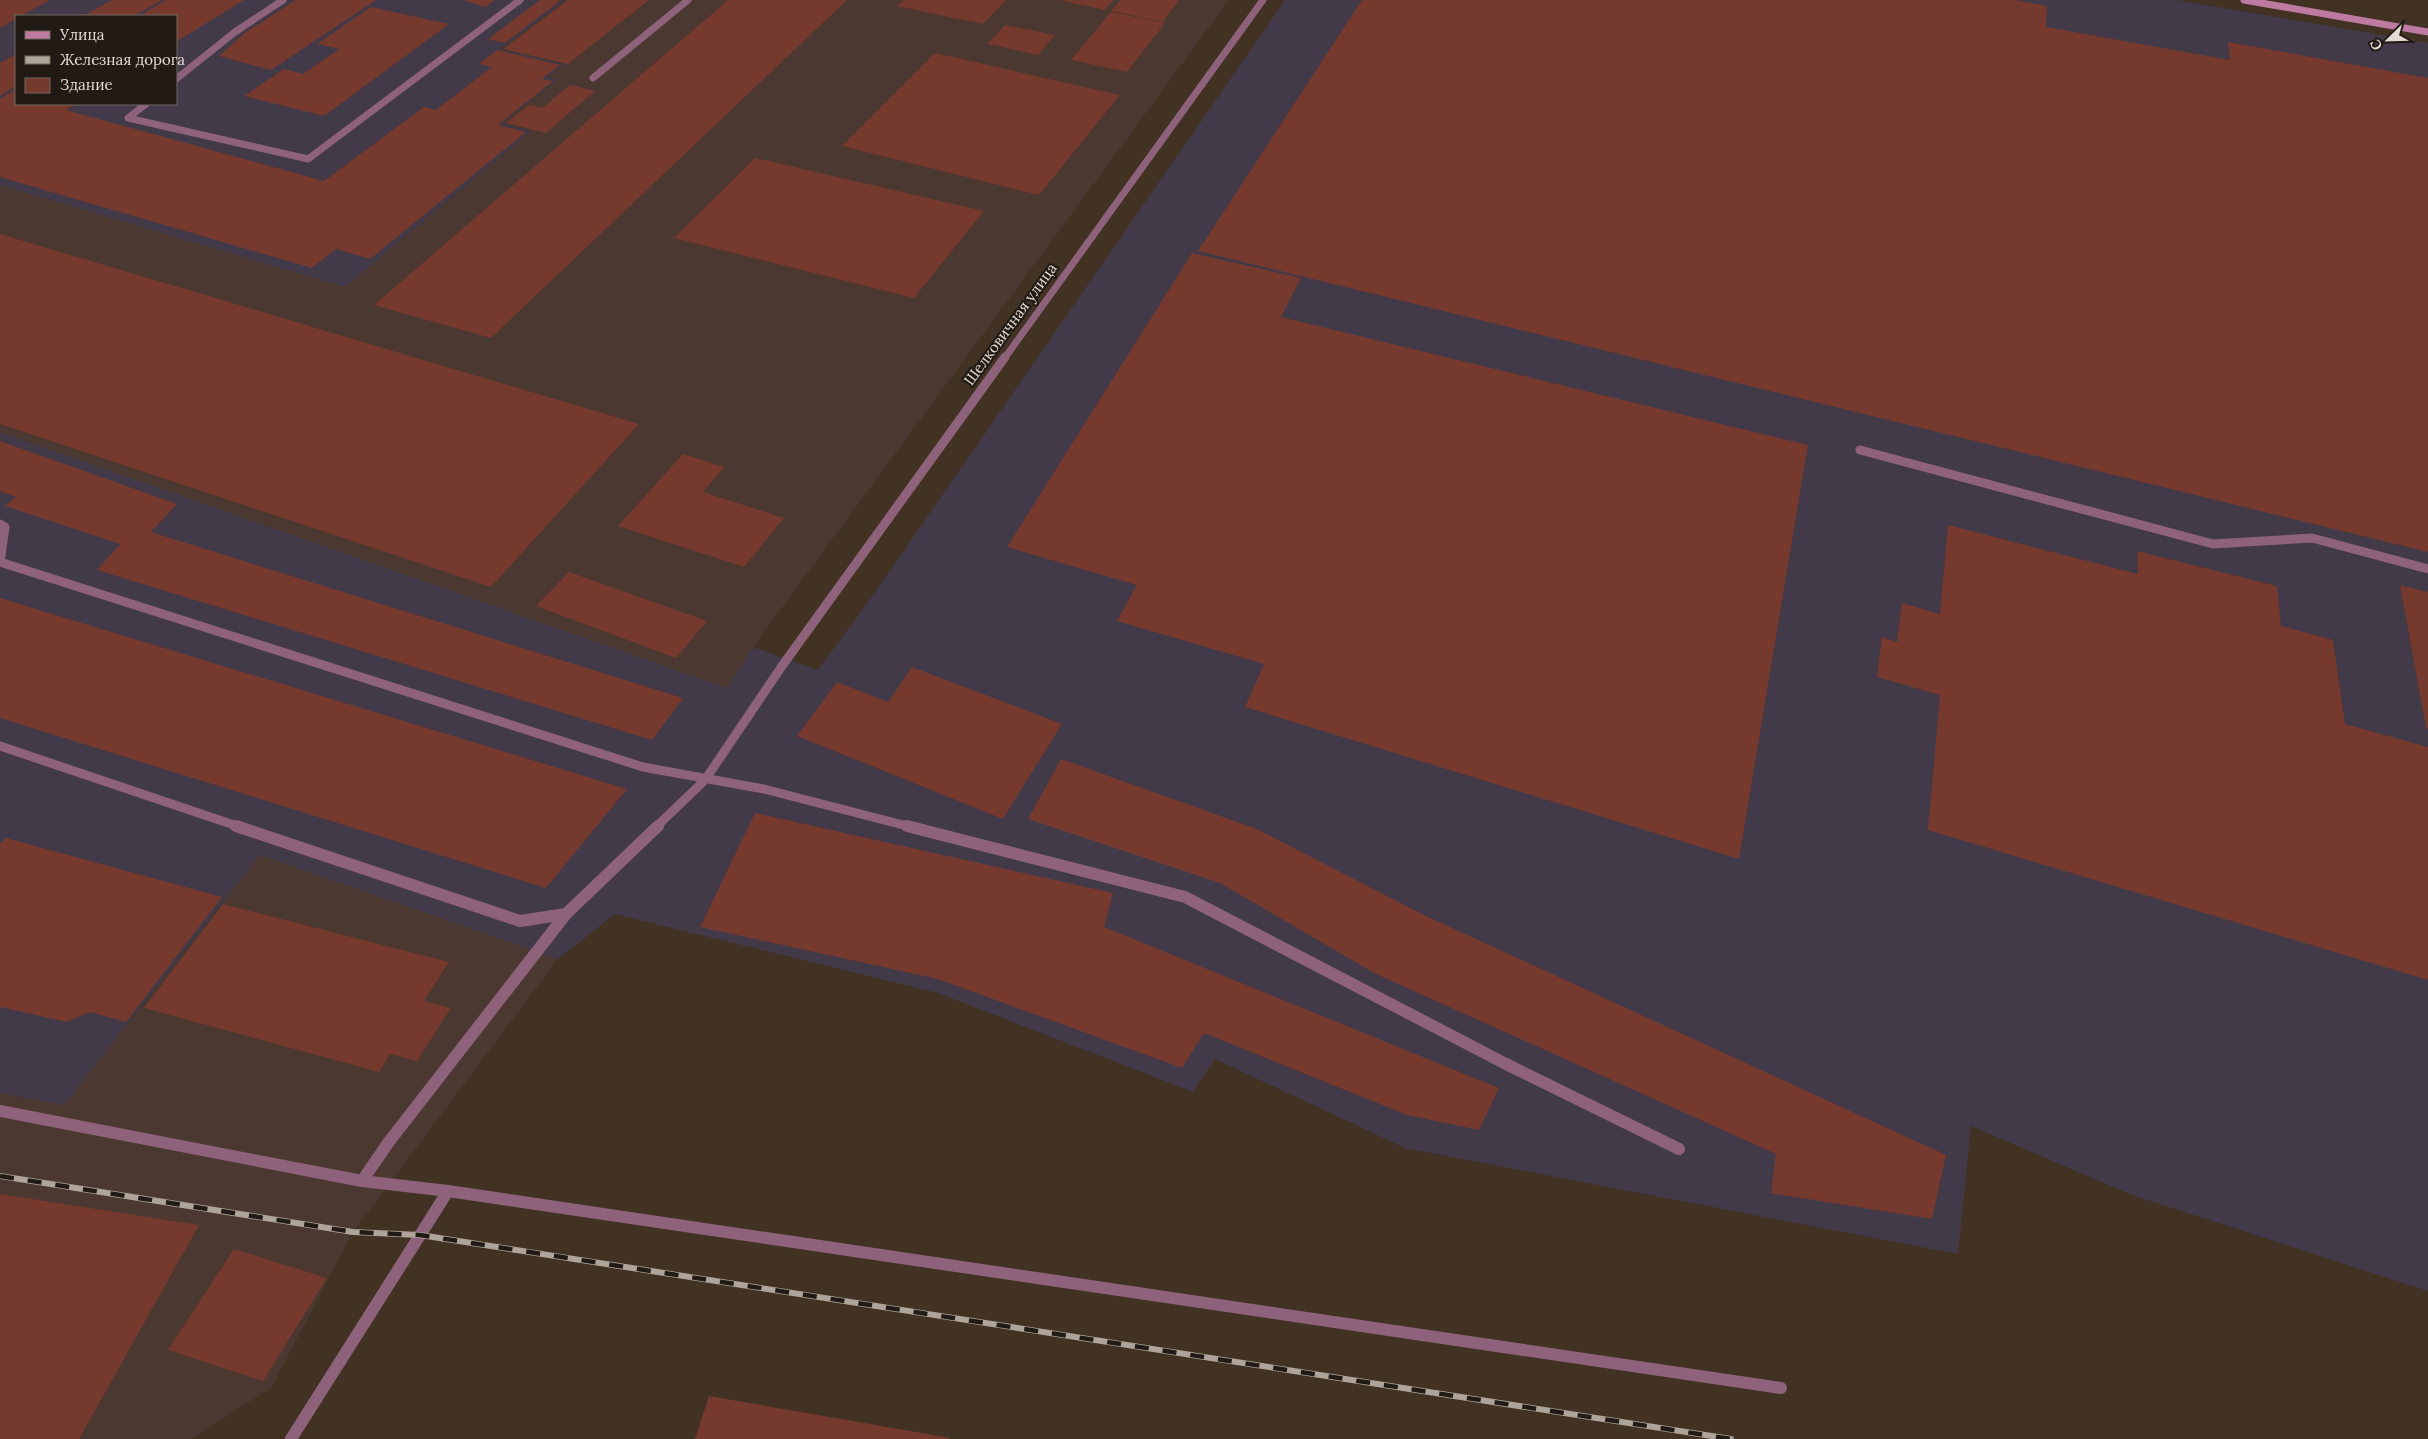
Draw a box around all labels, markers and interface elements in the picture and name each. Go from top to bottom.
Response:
legend [15,15,178,105]
north arrow [2363,15,2413,65]
text: Улица [59,25,105,44]
text: С [2366,37,2386,53]
text: Железная дорога [60,50,185,69]
text: Здание [60,75,113,94]
street label: Шелковичная улица [959,259,1061,389]

